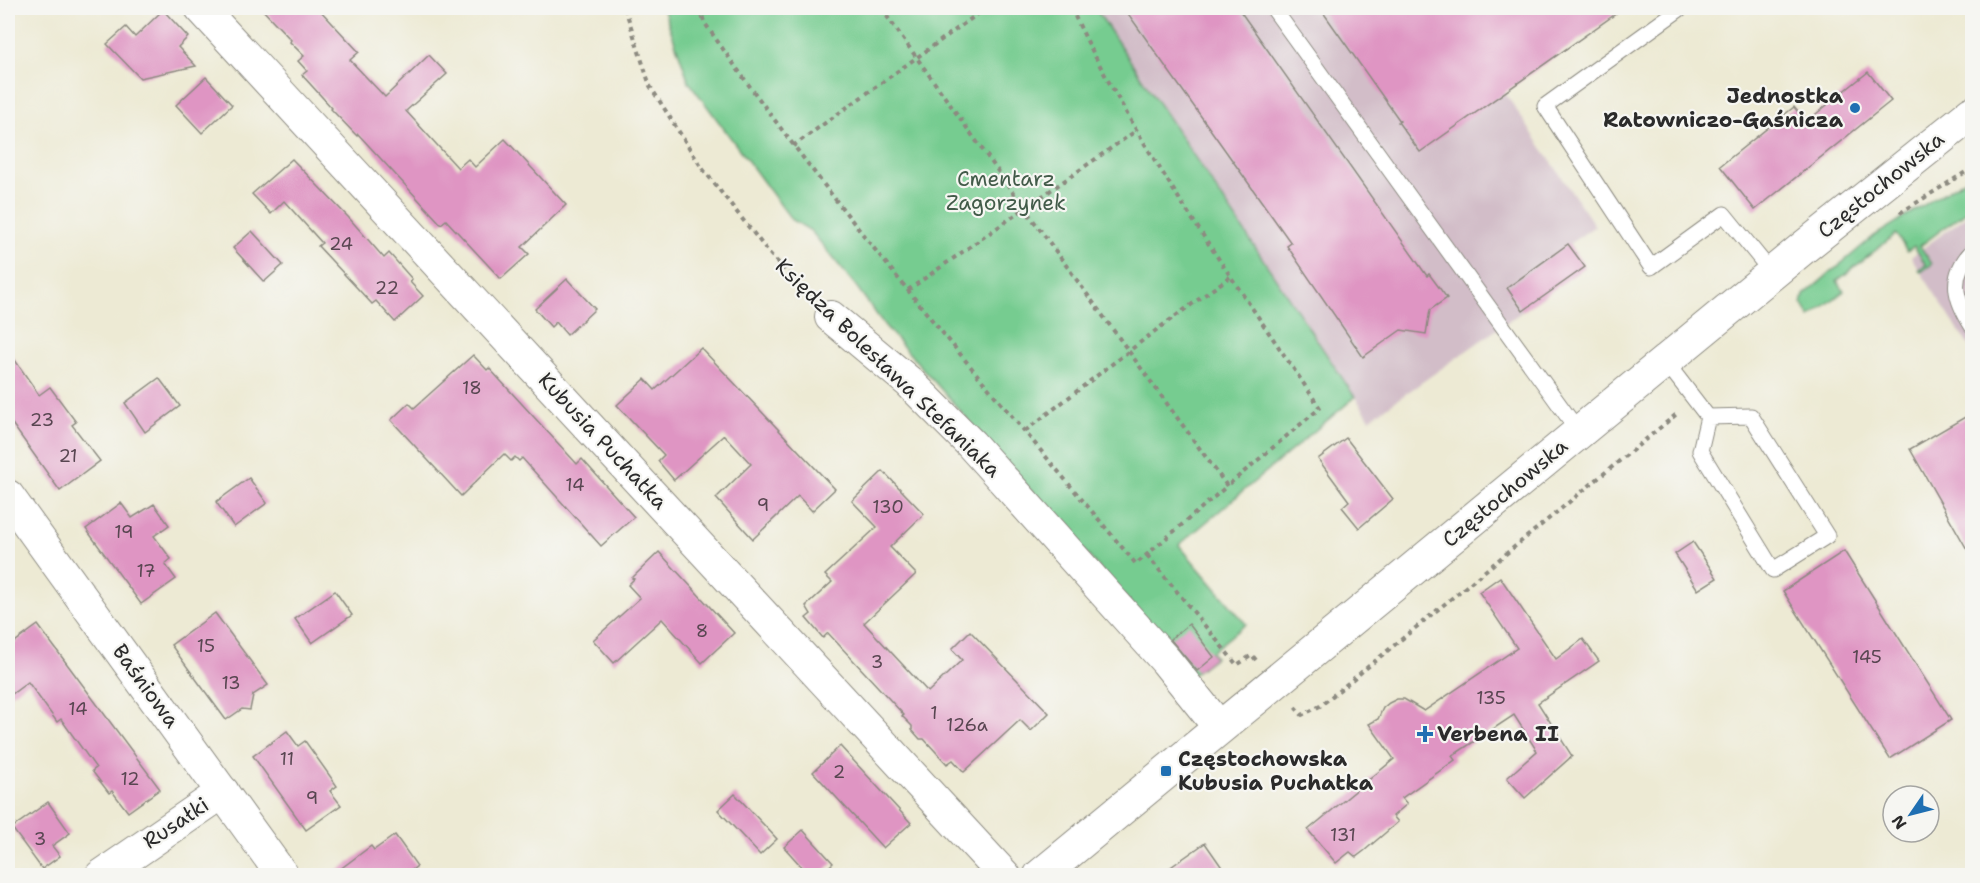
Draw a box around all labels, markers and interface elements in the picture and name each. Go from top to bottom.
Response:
place label: Jednostka Ratowniczo-Gaśnicza [1603,82,1844,134]
marker: Jednostka Ratowniczo-Gaśnicza [1848,101,1862,115]
street label: Częstochowska [1812,125,1950,245]
park label: Cmentarz Zagorzynek [946,165,1066,217]
house number: 24 [329,232,353,256]
street label: Księdza Bolesława Stefaniaka [769,252,1007,484]
house number: 22 [375,276,399,300]
street label: Kubusia Puchatka [532,367,674,515]
house number: 18 [462,376,482,400]
house number: 23 [30,408,54,432]
street label: Częstochowska [1437,432,1573,554]
house number: 21 [58,444,78,468]
house number: 14 [565,473,585,497]
house number: 9 [757,493,769,517]
house number: 130 [872,495,904,519]
house number: 19 [114,520,134,544]
house number: 17 [136,559,156,583]
house number: 8 [696,619,708,643]
house number: 15 [197,634,215,658]
street label: Baśniowa [106,639,186,733]
house number: 145 [1852,645,1882,669]
house number: 3 [871,650,883,674]
house number: 13 [221,671,241,695]
house number: 135 [1476,686,1506,710]
house number: 14 [68,697,88,721]
house number: 1 [930,701,938,725]
house number: 126a [946,713,988,737]
place label: Verbena II [1437,720,1559,748]
marker: Verbena II [1418,727,1432,741]
place label: Częstochowska Kubusia Puchatka [1178,745,1374,797]
house number: 11 [280,747,294,771]
house number: 2 [833,760,845,784]
marker: Częstochowska Kubusia Puchatka [1159,764,1173,778]
house number: 12 [120,767,140,791]
north arrow [1881,784,1941,844]
house number: 9 [306,786,318,810]
street label: Rusałki [138,791,214,855]
text: N [1887,811,1911,834]
house number: 131 [1330,823,1356,847]
house number: 3 [34,827,46,851]

